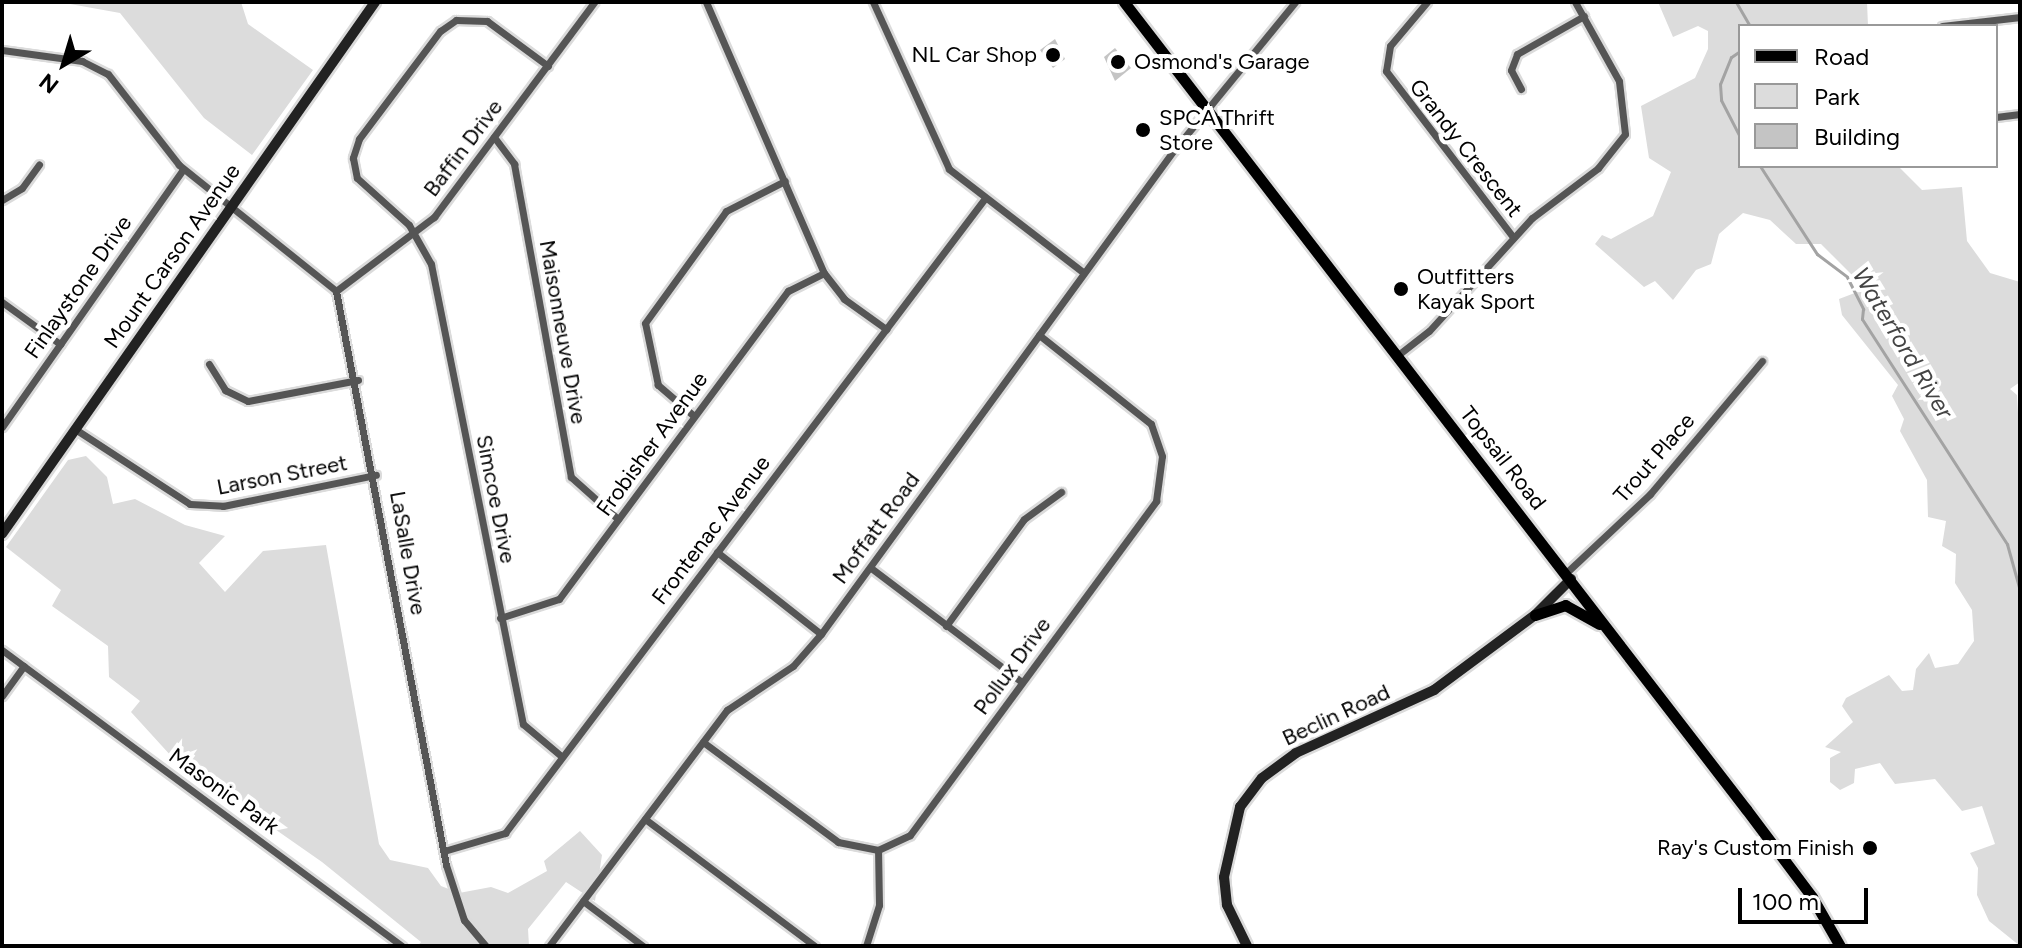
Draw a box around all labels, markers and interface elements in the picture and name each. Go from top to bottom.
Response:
north arrow [24,24,104,104]
legend [1738,24,1998,168]
place label: NL Car Shop [912,42,1037,68]
text: Road [1814,42,1869,71]
marker: NL Car Shop [1044,46,1062,64]
place label: Osmond's Garage [1134,49,1310,75]
marker: Osmond's Garage [1109,53,1127,71]
text: N [34,67,64,99]
street label: Grandy Crescent [1404,74,1528,222]
text: Park [1814,82,1860,111]
street label: Baffin Drive [418,94,508,202]
place label: SPCA Thrift Store [1159,104,1275,156]
marker: SPCA Thrift Store [1134,121,1152,139]
text: Building [1814,122,1900,151]
street label: Mount Carson Avenue [98,159,246,353]
street label: Finlaystone Drive [19,210,137,364]
street label: Maisonneuve Drive [534,238,592,426]
water label: Waterford River [1846,262,1960,424]
place label: Outfitters Kayak Sport [1417,263,1535,314]
marker: Outfitters Kayak Sport [1392,280,1410,298]
street label: Frobisher Avenue [591,367,713,521]
street label: Topsail Road [1454,401,1552,515]
street label: Trout Place [1608,408,1700,508]
street label: Simcoe Drive [471,433,521,565]
street label: Larson Street [214,449,350,501]
street label: Frontenac Avenue [646,450,776,610]
street label: Moffatt Road [827,467,925,589]
street label: LaSalle Drive [384,489,432,617]
street label: Pollux Drive [968,612,1056,720]
street label: Beclin Road [1278,679,1394,751]
street label: Masonic Park [164,742,284,840]
place label: Ray's Custom Finish [1657,835,1854,861]
marker: Ray's Custom Finish [1861,839,1879,857]
scale bar [1742,872,1872,922]
text: 100 m [1752,887,1819,916]

